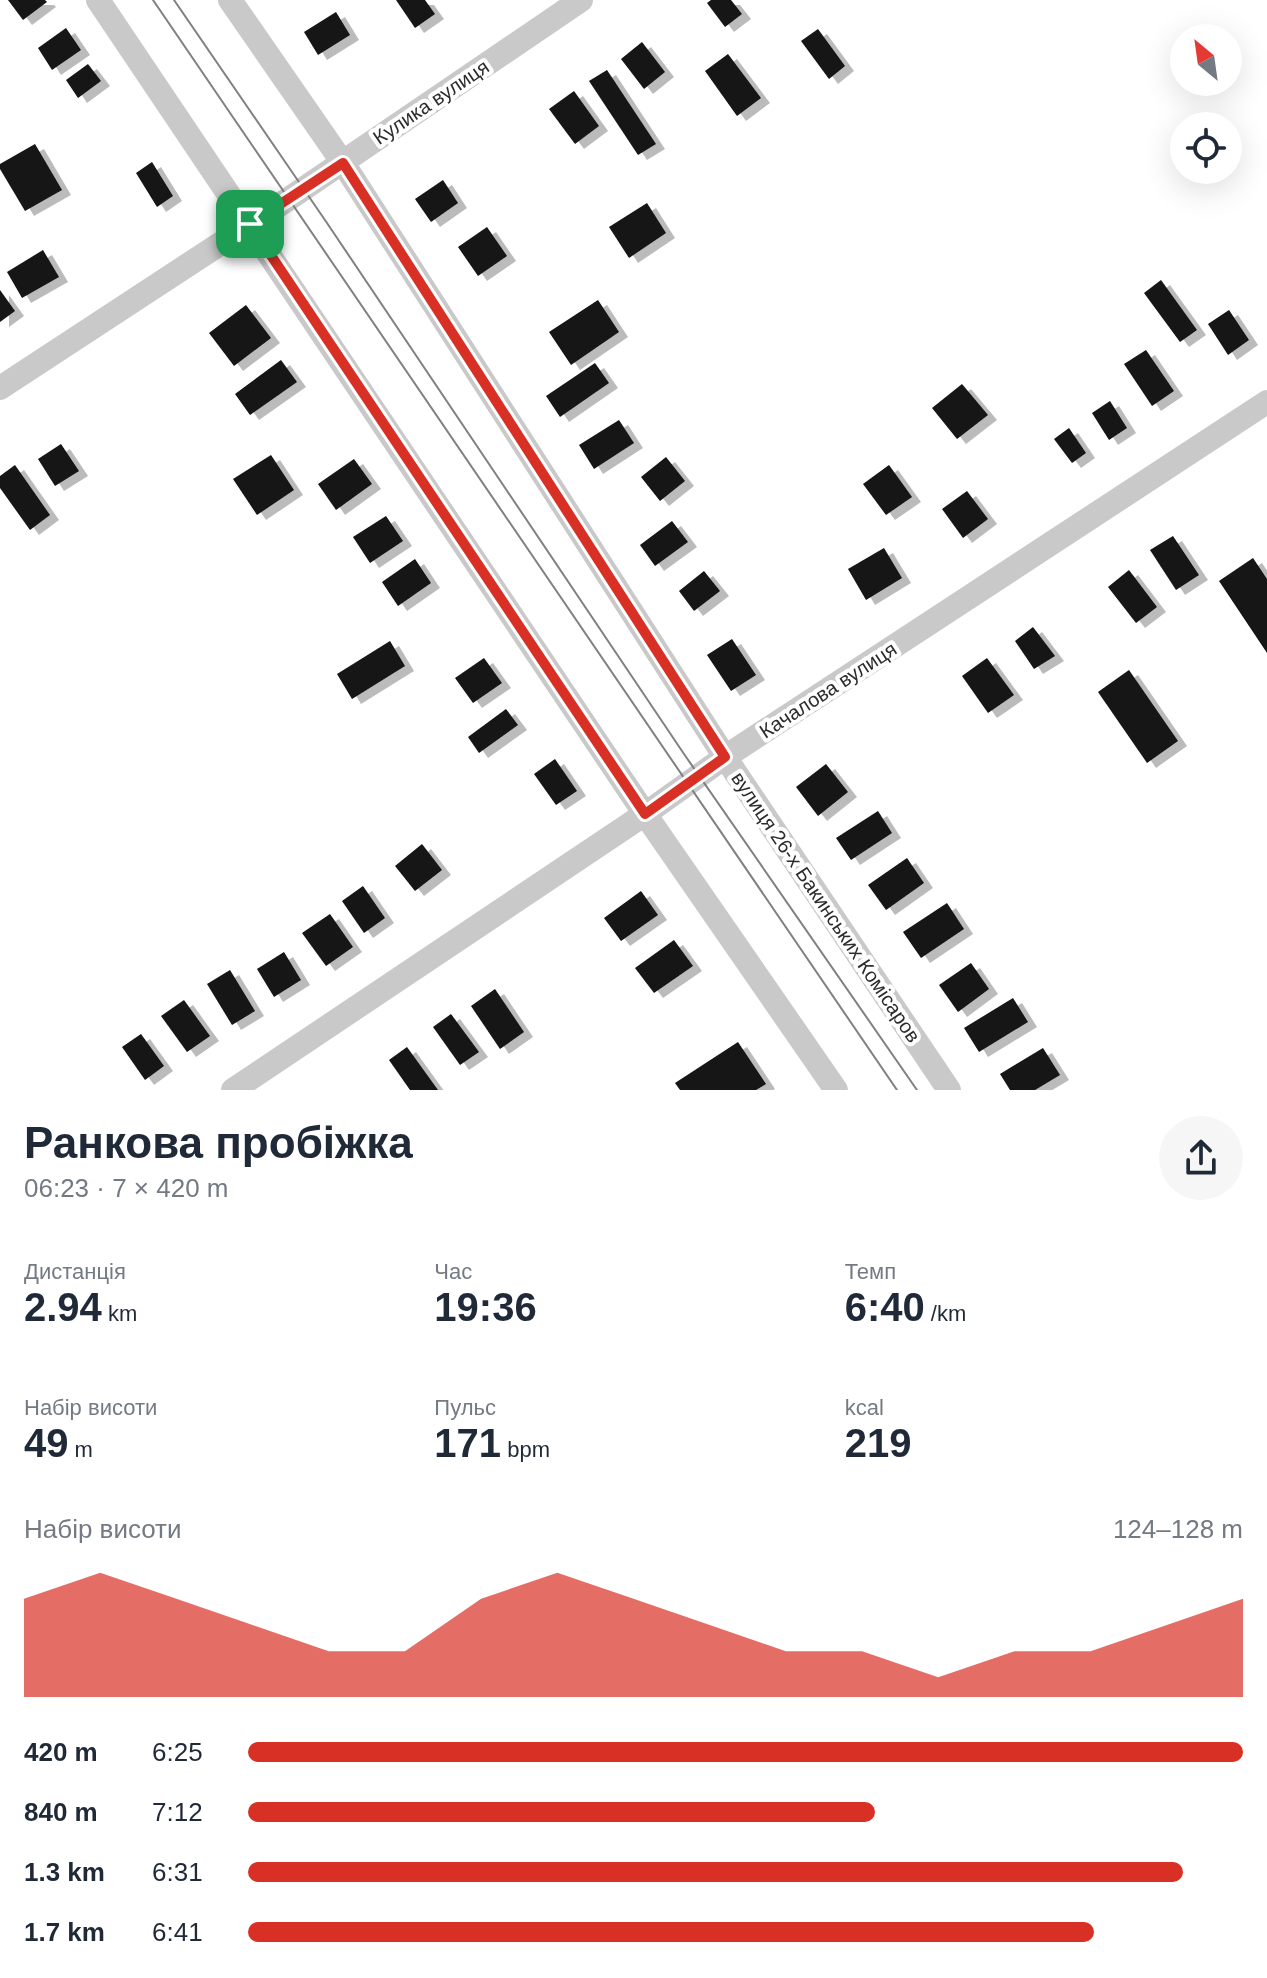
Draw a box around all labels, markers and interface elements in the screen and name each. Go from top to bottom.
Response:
north arrow [1170,24,1242,96]
map controls [1170,24,1242,184]
street label: Кулика вулиця [369,55,493,149]
button: locate [1170,112,1242,184]
pin [216,190,284,258]
icon: arrive [228,202,272,246]
street label: Качалова вулиця [755,638,901,742]
street label: вулиця 26-х Бакинських Комісаров [727,768,925,1046]
button: share [1159,1116,1243,1200]
text: Ранкова пробіжка [24,1118,413,1167]
text: 06:23 · 7 × 420 m [24,1173,229,1203]
text: Дистанція [24,1259,126,1284]
text: Час [434,1259,472,1284]
text: Темп [845,1259,896,1284]
text: 2.94 [24,1285,102,1329]
text: 19:36 [434,1285,537,1329]
text: 6:40 [845,1285,925,1329]
text: km [102,1301,137,1326]
text: /km [925,1301,966,1326]
text: Набір висоти [24,1395,157,1420]
text: Пульс [434,1395,496,1420]
text: kcal [845,1395,884,1420]
text: 49 [24,1421,69,1465]
text: 171 [434,1421,501,1465]
text: 219 [845,1421,911,1465]
text: m [69,1437,93,1462]
text: bpm [501,1437,550,1462]
text: Набір висоти [24,1514,182,1544]
text: 124–128 m [1113,1514,1243,1544]
text: 420 m [24,1737,98,1767]
text: 6:25 [152,1737,203,1767]
text: 840 m [24,1797,98,1827]
text: 7:12 [152,1797,203,1827]
text: 1.3 km [24,1857,105,1887]
text: 6:31 [152,1857,203,1887]
text: 1.7 km [24,1917,105,1947]
text: 6:41 [152,1917,203,1947]

